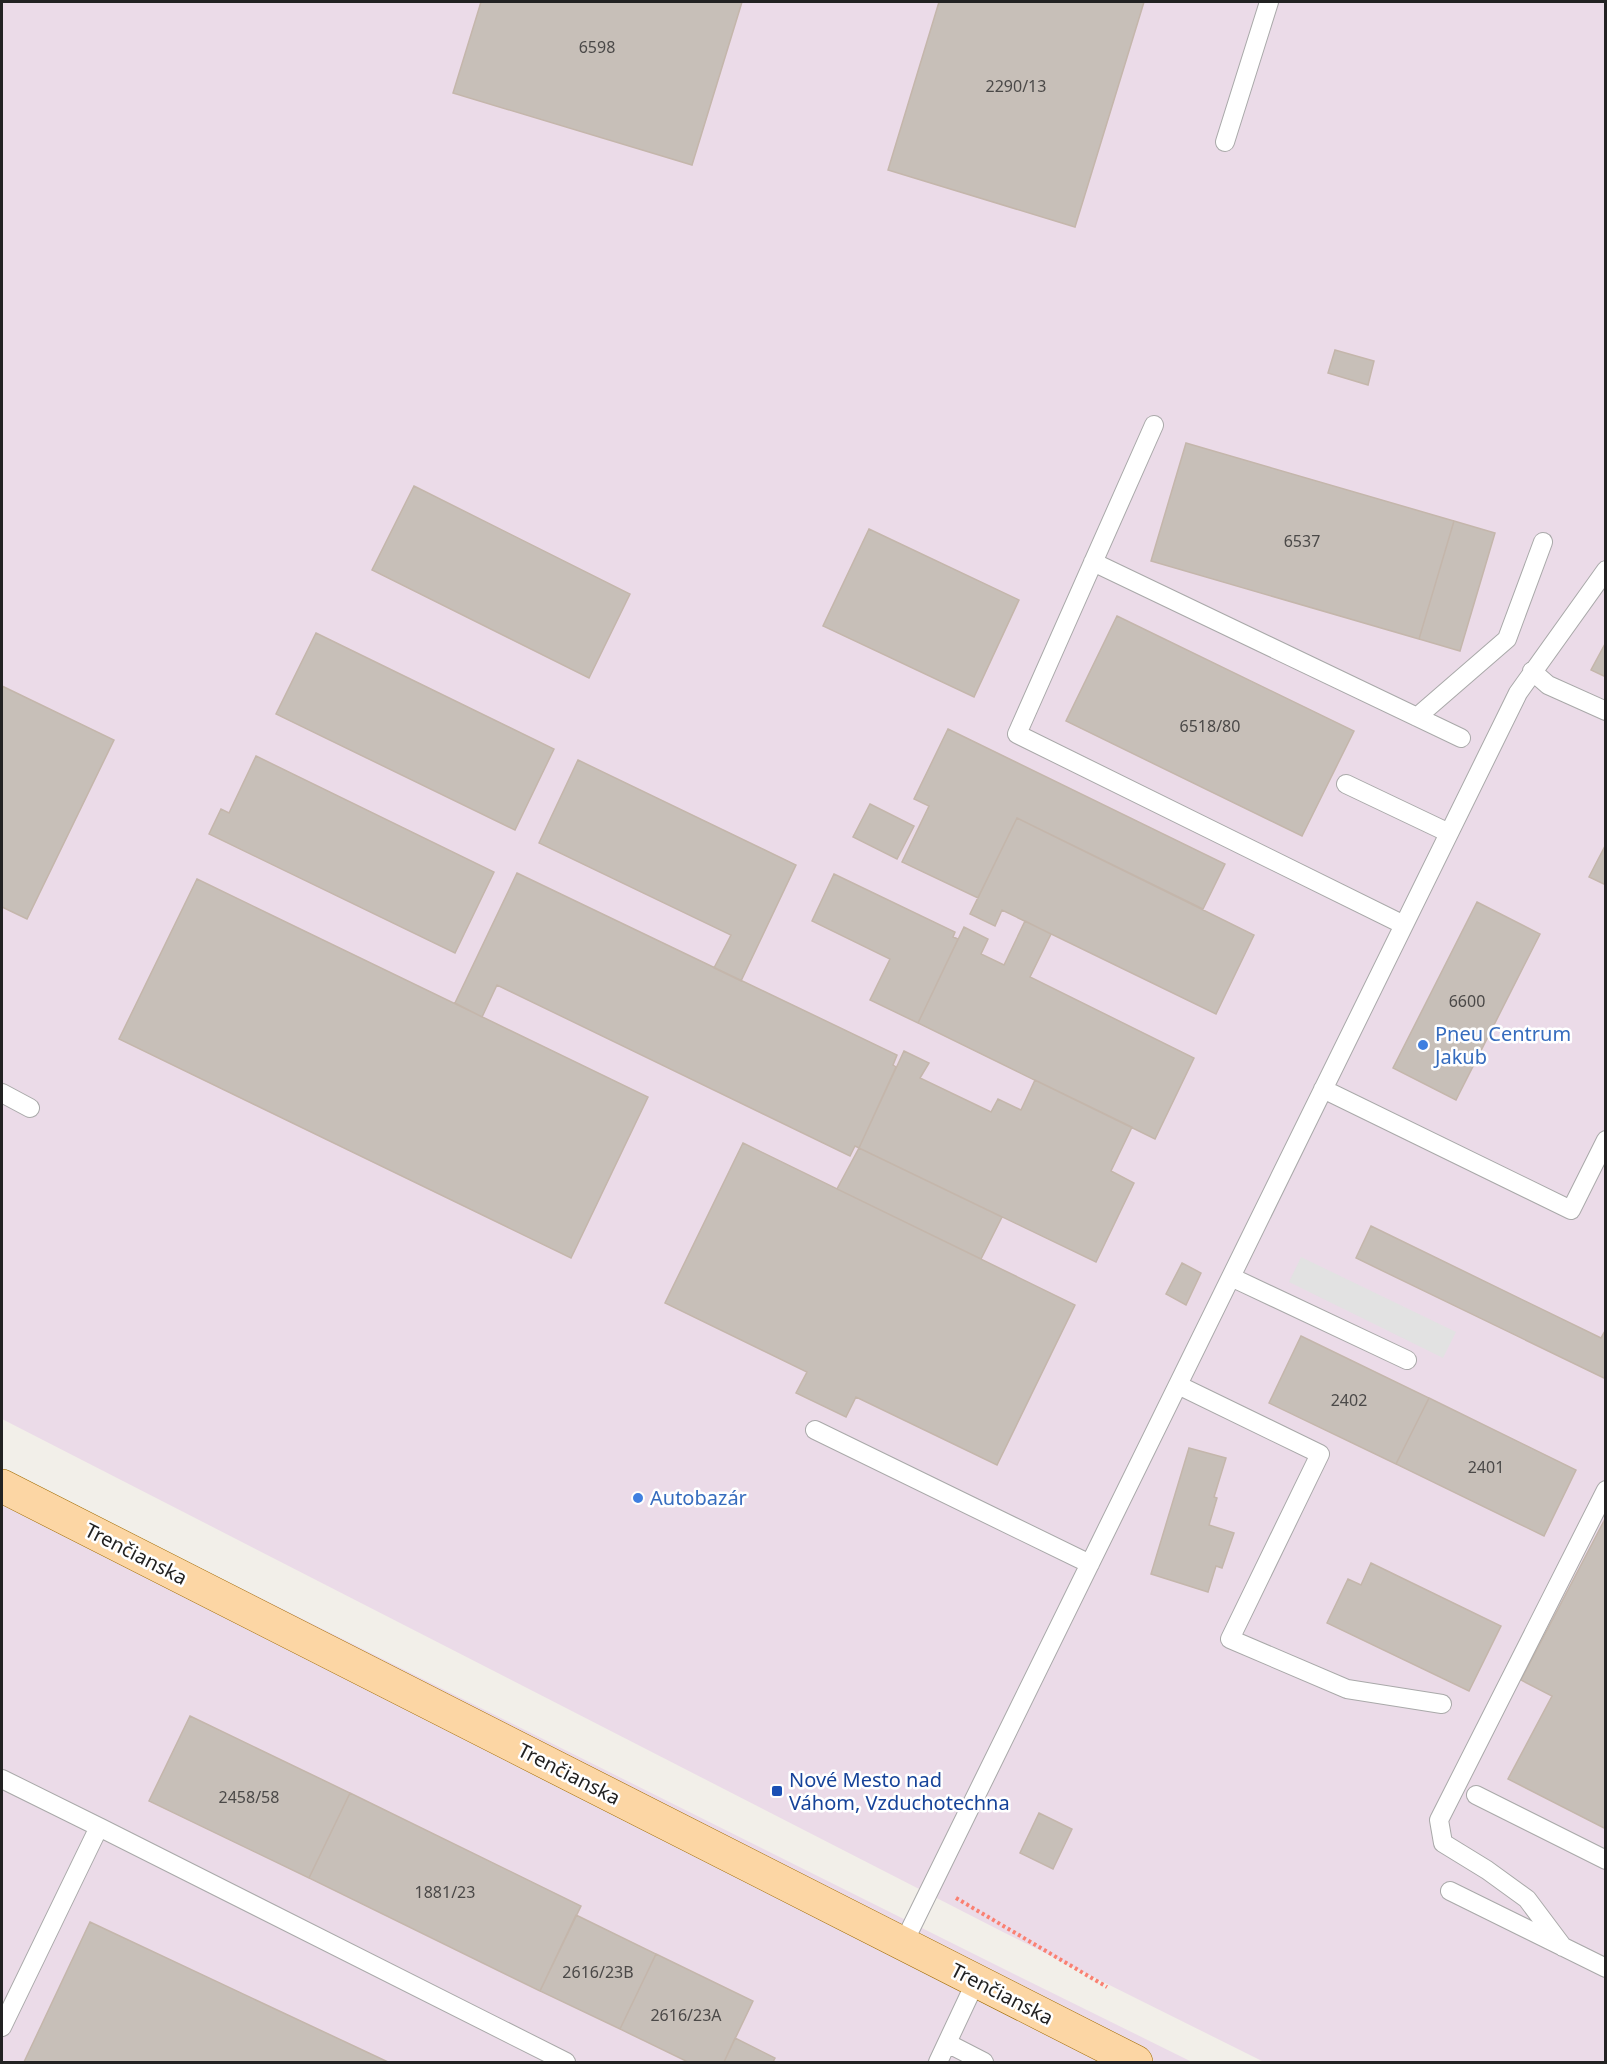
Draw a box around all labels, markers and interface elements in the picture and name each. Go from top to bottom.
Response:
house number: 6598 [579,36,615,58]
house number: 2290/13 [986,75,1046,97]
house number: 6537 [1284,530,1320,552]
house number: 6518/80 [1180,715,1240,737]
house number: 6600 [1449,990,1485,1012]
place label: Pneu Centrum Jakub [1433,1020,1571,1070]
marker: Pneu Centrum Jakub [1416,1038,1430,1052]
house number: 2402 [1331,1389,1367,1411]
house number: 2401 [1468,1456,1504,1478]
place label: Autobazár [650,1484,747,1511]
marker: Autobazár [631,1491,645,1505]
street label: Trenčianska [80,1516,192,1591]
street label: Trenčianska [513,1736,625,1811]
place label: Nové Mesto nad Váhom, Vzduchotechna [789,1766,1010,1816]
marker: Nové Mesto nad Váhom, Vzduchotechna [770,1784,784,1798]
house number: 2458/58 [219,1786,279,1808]
house number: 1881/23 [415,1881,475,1903]
street label: Trenčianska [946,1956,1058,2031]
house number: 2616/23B [562,1961,634,1983]
house number: 2616/23A [650,2004,722,2026]

